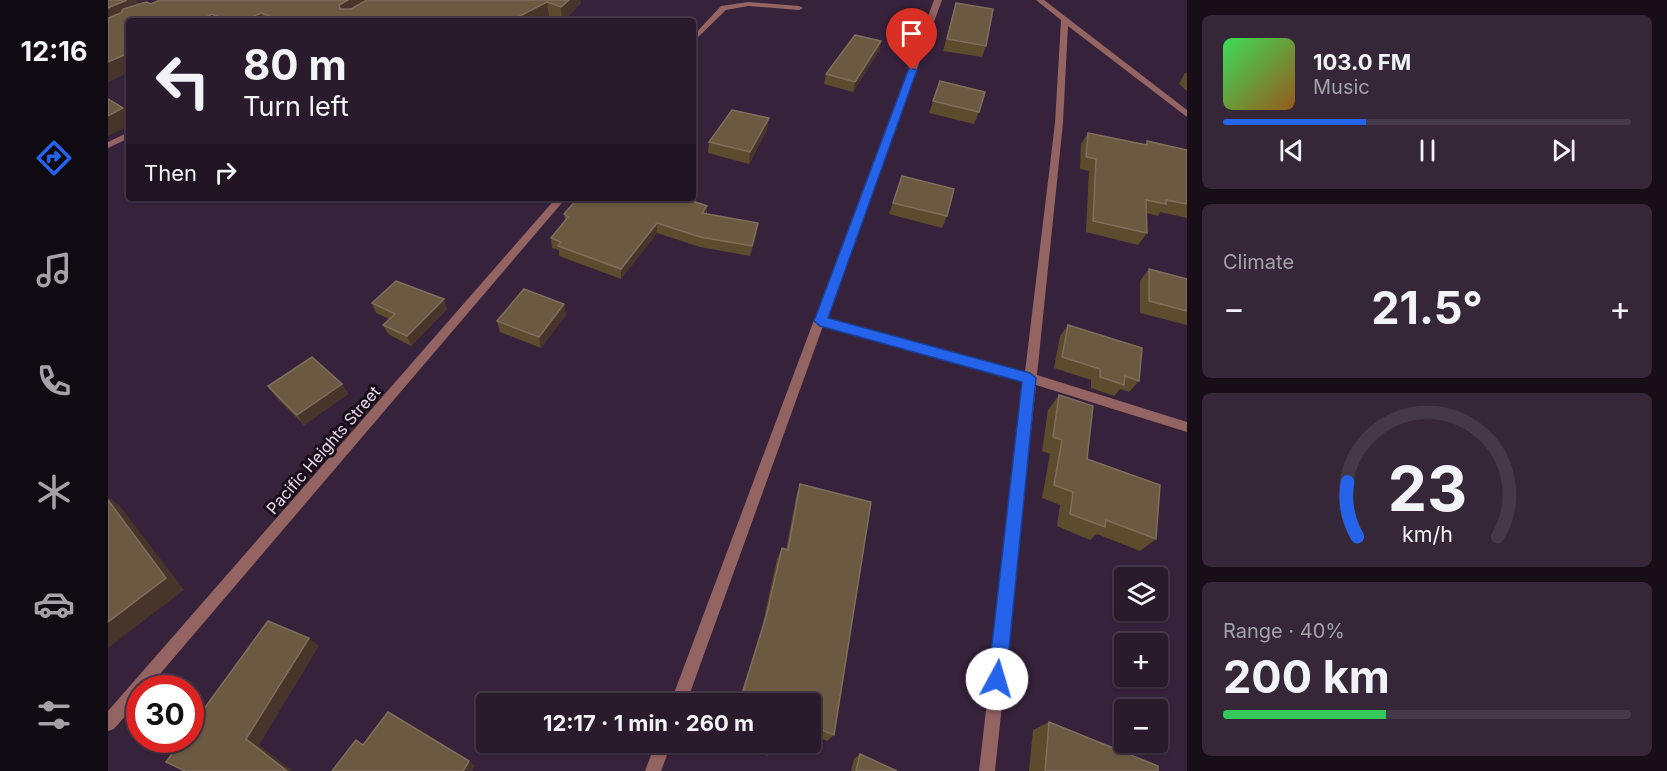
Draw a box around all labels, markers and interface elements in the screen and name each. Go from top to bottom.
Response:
pin [886,8,937,70]
icon: arrive [895,17,928,50]
text: 12:16 [21,35,87,68]
text: 80 m [243,39,347,90]
icon: left [144,42,222,120]
text: 103.0 FM [1313,49,1411,75]
text: Music [1313,75,1370,99]
text: Turn left [243,90,349,123]
icon: previous [1275,134,1308,167]
icon: pause [1411,134,1444,167]
icon: next [1547,134,1580,167]
icon: directions [33,137,75,179]
icon: right [209,156,242,189]
text: Then [144,160,197,186]
icon: music [33,249,75,291]
text: Climate [1223,250,1294,274]
text: 21.5° [1371,280,1483,335]
text: − [1223,288,1245,328]
text: + [1609,288,1631,328]
icon: phone [33,360,75,402]
street label: Pacific Heights Street [262,382,384,518]
text: 23 [1387,451,1467,526]
icon: climate [33,471,75,513]
text: km/h [1402,521,1452,547]
map controls [1114,567,1168,753]
button: layers [1114,567,1168,621]
icon: car [33,583,75,625]
text: Range · 40% [1223,619,1345,643]
button: + [1114,633,1168,687]
position arrow [965,647,1029,711]
text: 200 km [1223,649,1390,704]
speed limit sign: 30 [126,675,204,753]
icon: filters [33,694,75,736]
button: − [1114,699,1168,753]
text: 12:17 · 1 min · 260 m [543,710,754,736]

